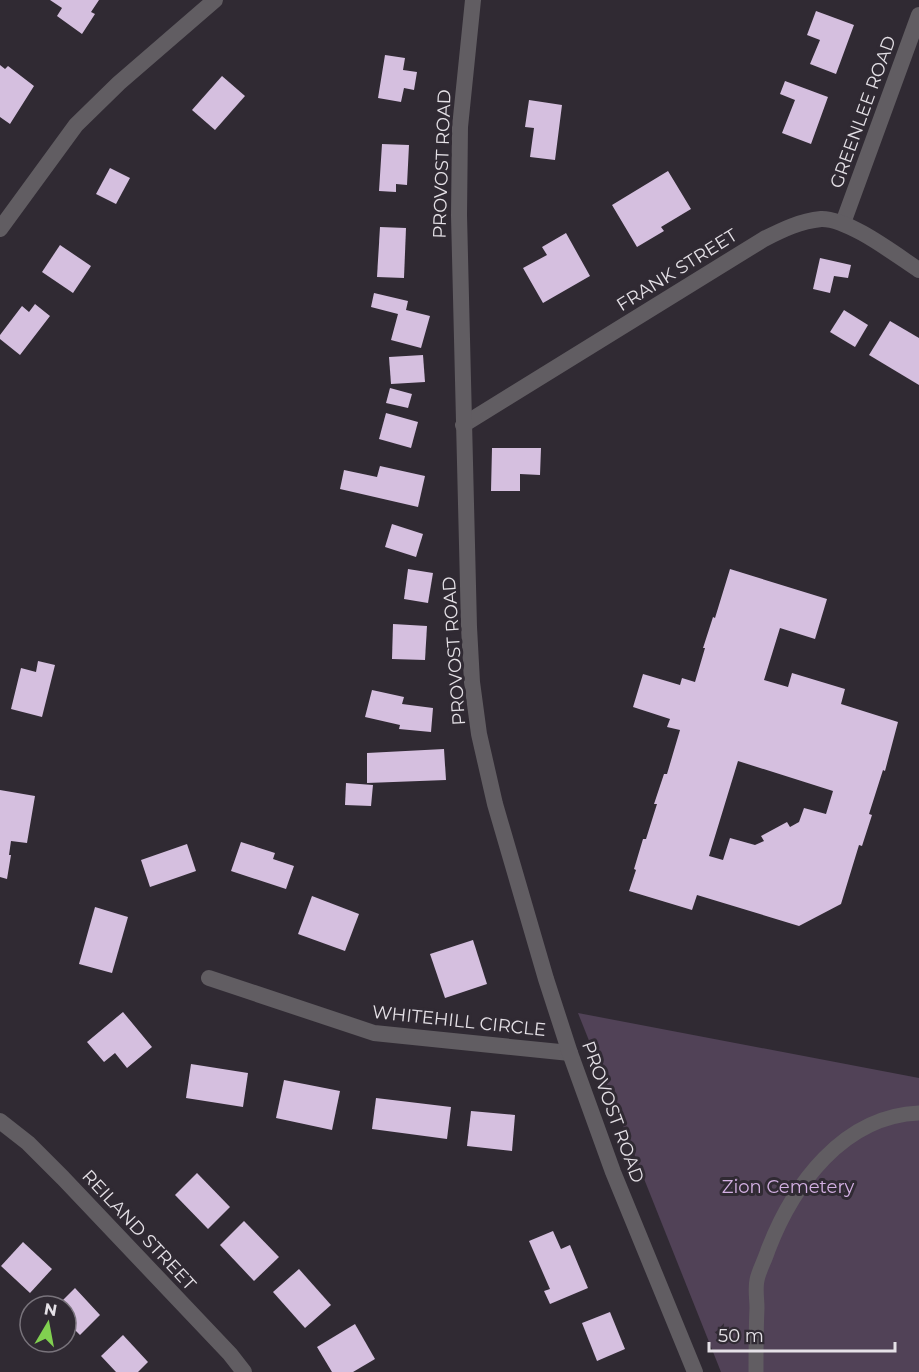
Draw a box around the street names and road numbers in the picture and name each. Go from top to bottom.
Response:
street label: GREENLEE ROAD [825,33,901,191]
street label: PROVOST ROAD [428,89,456,239]
street label: FRANK STREET [613,224,742,316]
street label: PROVOST ROAD [438,576,470,726]
street label: WHITEHILL CIRCLE [371,1001,547,1041]
street label: PROVOST ROAD [577,1038,649,1186]
street label: REILAND STREET [77,1165,201,1295]

